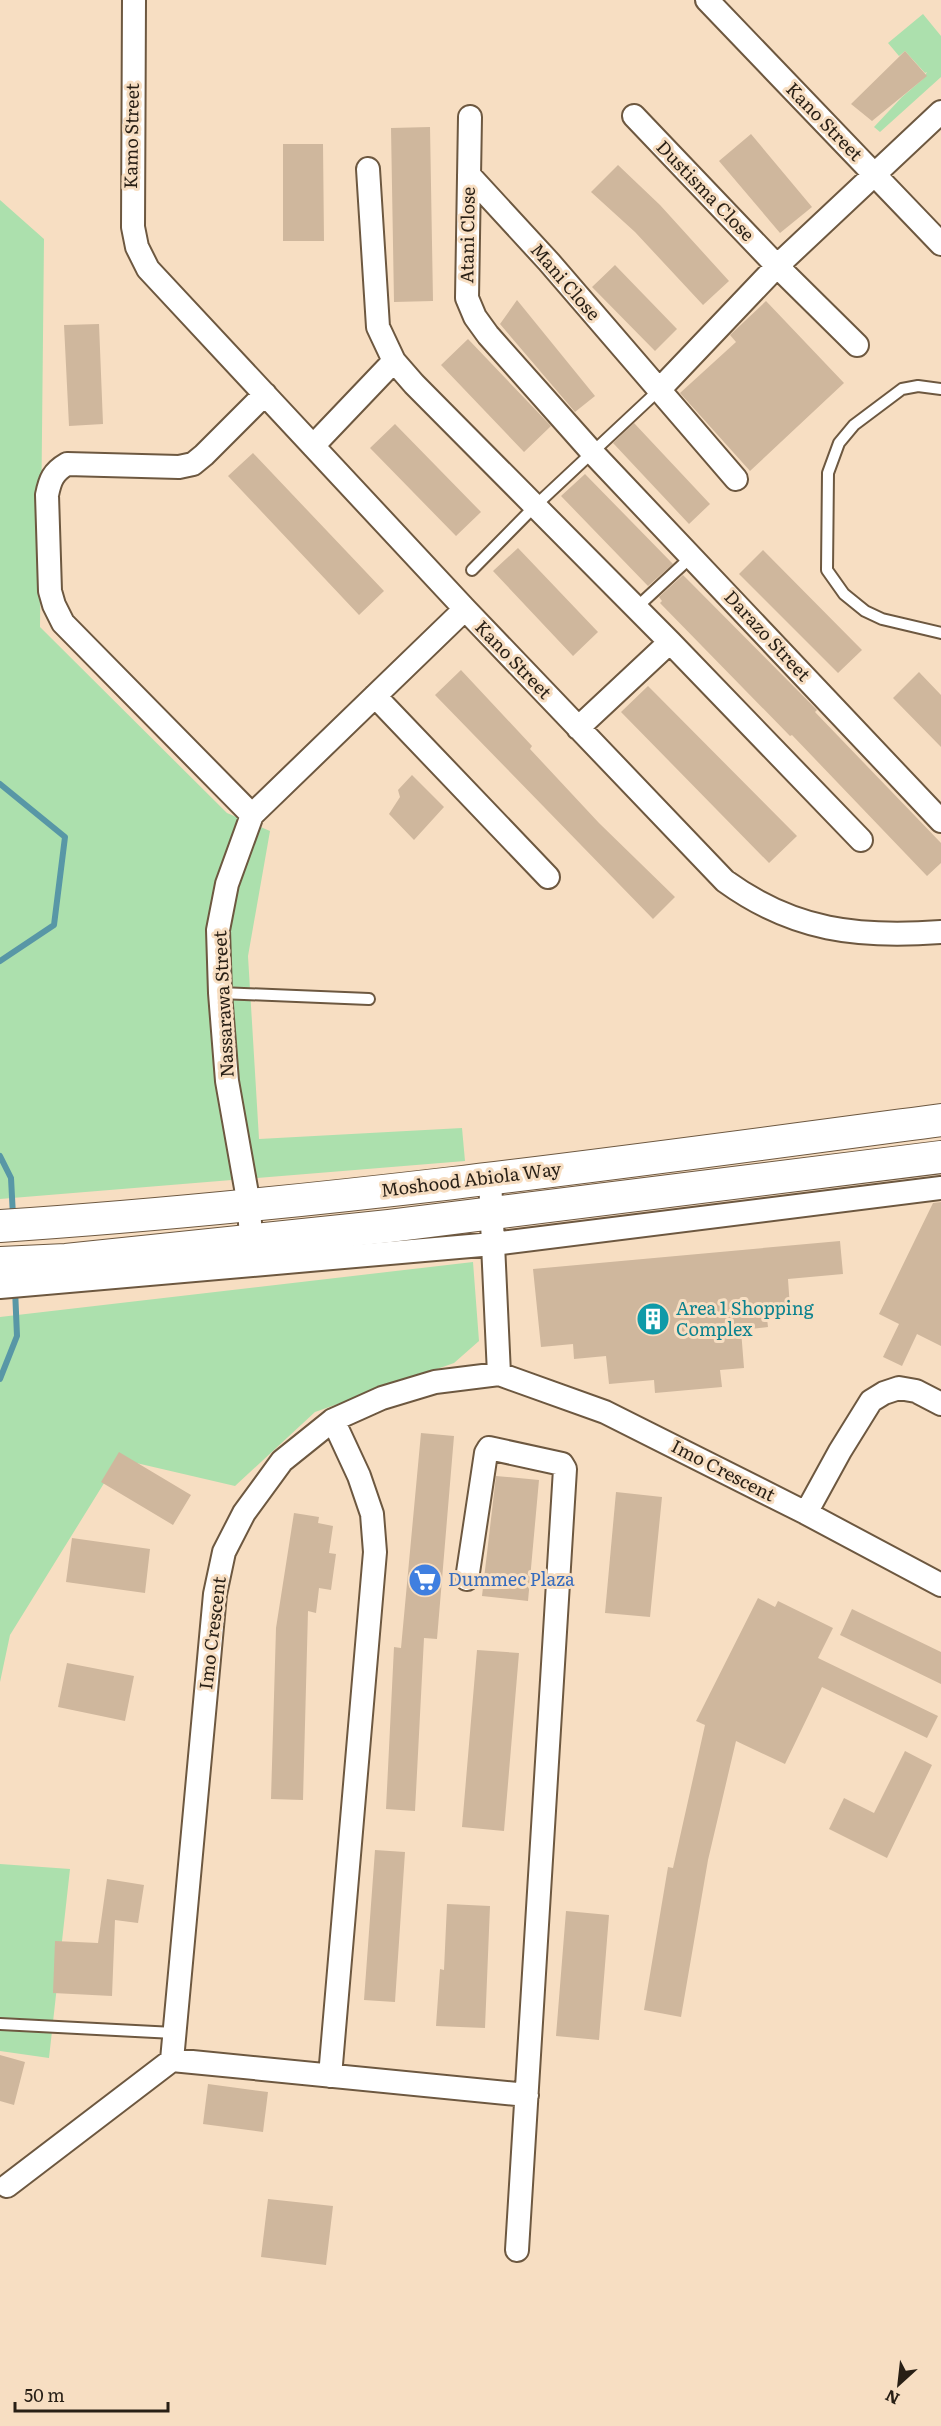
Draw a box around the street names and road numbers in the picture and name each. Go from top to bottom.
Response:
street label: Kano Street [781,76,870,167]
street label: Kamo Street [116,82,145,189]
street label: Dustisma Close [651,133,761,247]
street label: Atani Close [452,186,481,283]
street label: Mani Close [525,236,607,326]
street label: Darazo Street [719,583,818,687]
street label: Kano Street [470,614,559,705]
street label: Nassarawa Street [205,929,240,1078]
street label: Moshood Abiola Way [379,1154,563,1203]
street label: Imo Crescent [667,1432,781,1508]
street label: Imo Crescent [191,1574,232,1691]

